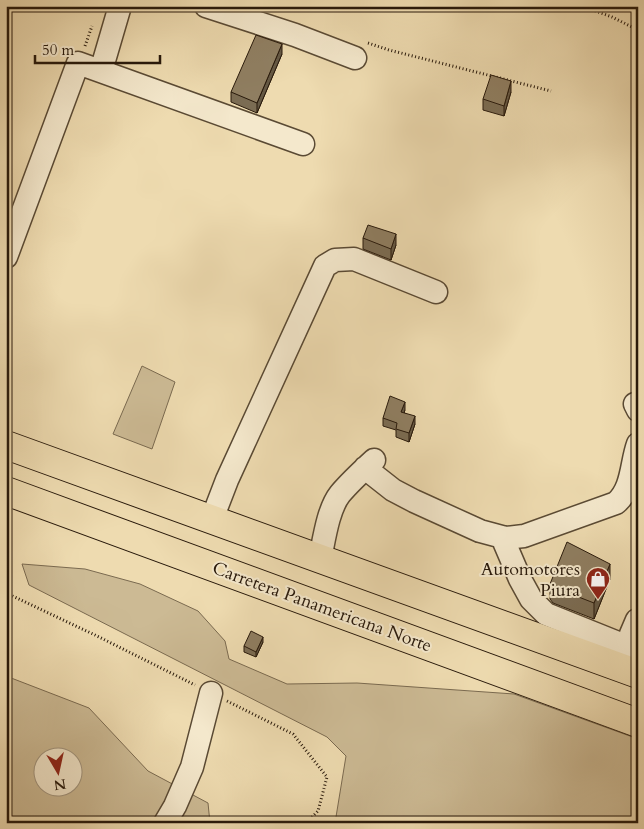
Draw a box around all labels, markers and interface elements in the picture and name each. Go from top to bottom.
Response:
scale bar [35,32,160,64]
text: 50 m [42,40,74,60]
street label: Carretera Panamericana Norte [209,556,435,658]
place label: Automotores Piura [481,557,580,603]
shop icon: Automotores Piura [585,566,611,600]
north arrow [32,746,82,796]
text: N [52,774,67,795]

